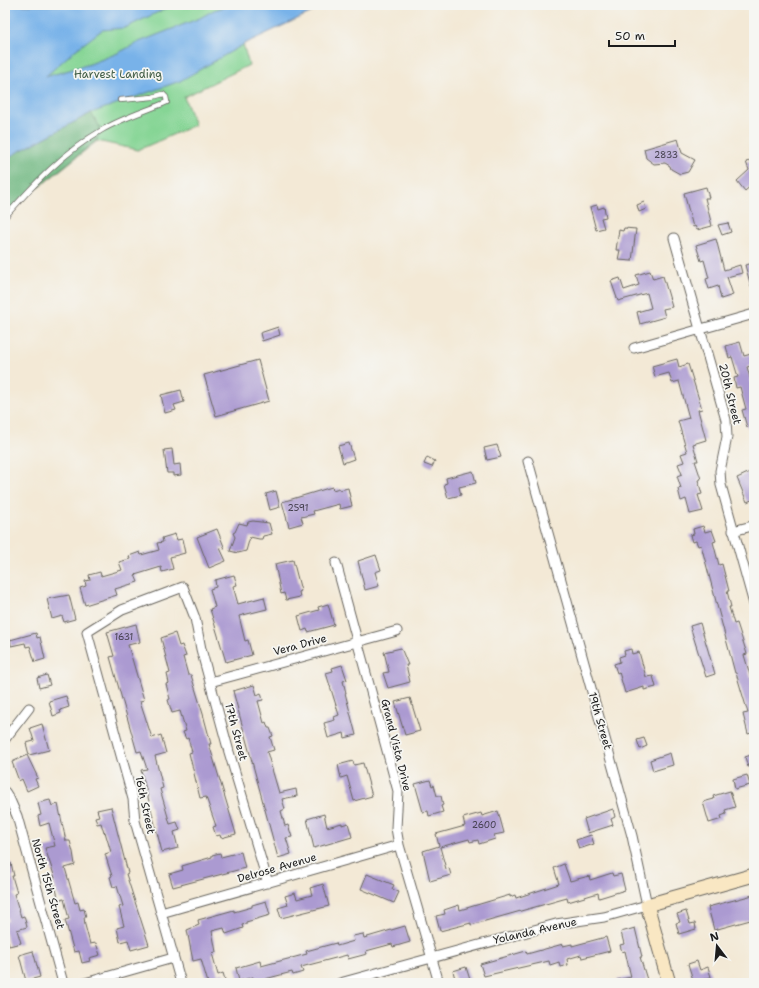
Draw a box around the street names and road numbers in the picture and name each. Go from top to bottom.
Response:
street label: 20th Street [715,362,745,426]
street label: Vera Drive [272,631,328,659]
street label: 19th Street [585,690,615,752]
street label: Grand Vista Drive [377,697,415,793]
street label: 17th Street [221,701,251,763]
street label: 16th Street [131,774,159,836]
street label: North 15th Street [28,837,68,931]
street label: Delrose Avenue [236,850,318,886]
street label: Yolanda Avenue [492,914,578,948]

